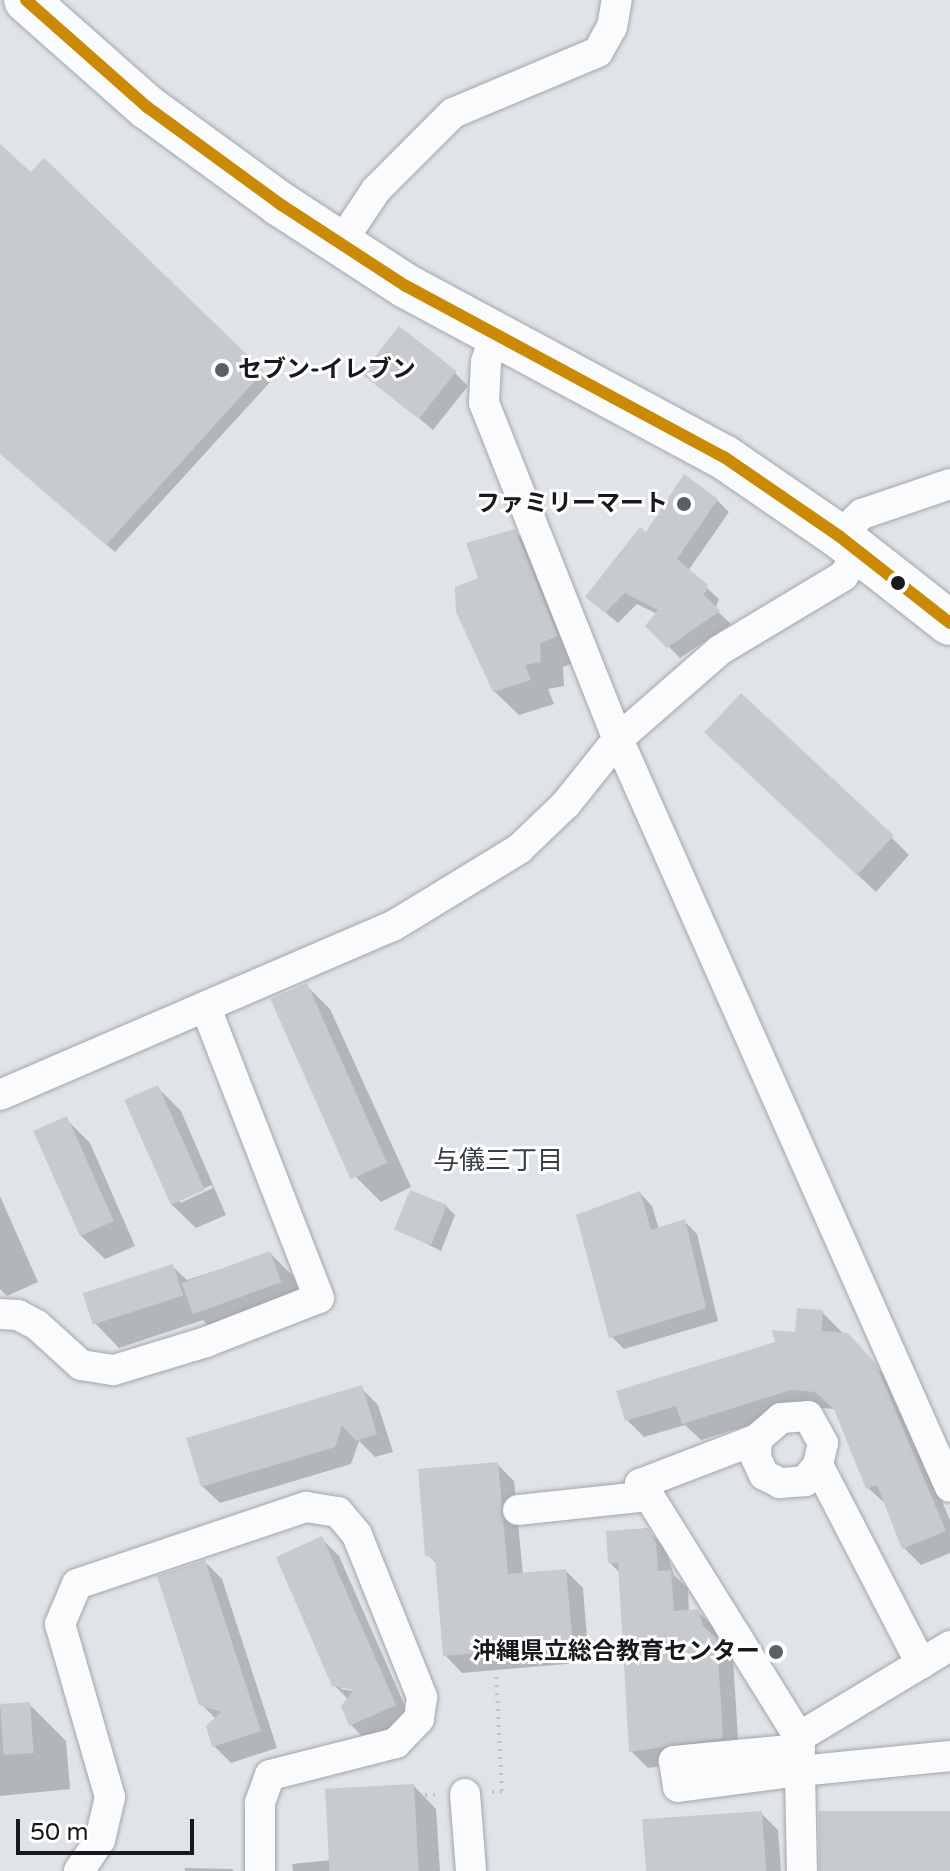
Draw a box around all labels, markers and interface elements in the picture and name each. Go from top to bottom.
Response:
place label: セブン-イレブン [238,356,416,384]
marker: セブン-イレブン [213,361,231,379]
place label: ファミリーマート [476,490,668,518]
marker: ファミリーマート [675,495,693,513]
unlabelled marker [890,575,906,591]
district label: 与儀三丁目 [433,1145,563,1177]
place label: 沖縄県立総合教育センター [472,1638,760,1666]
marker: 沖縄県立総合教育センター [767,1643,785,1661]
scale bar [20,1803,198,1853]
text: 50 m [30,1818,88,1847]

